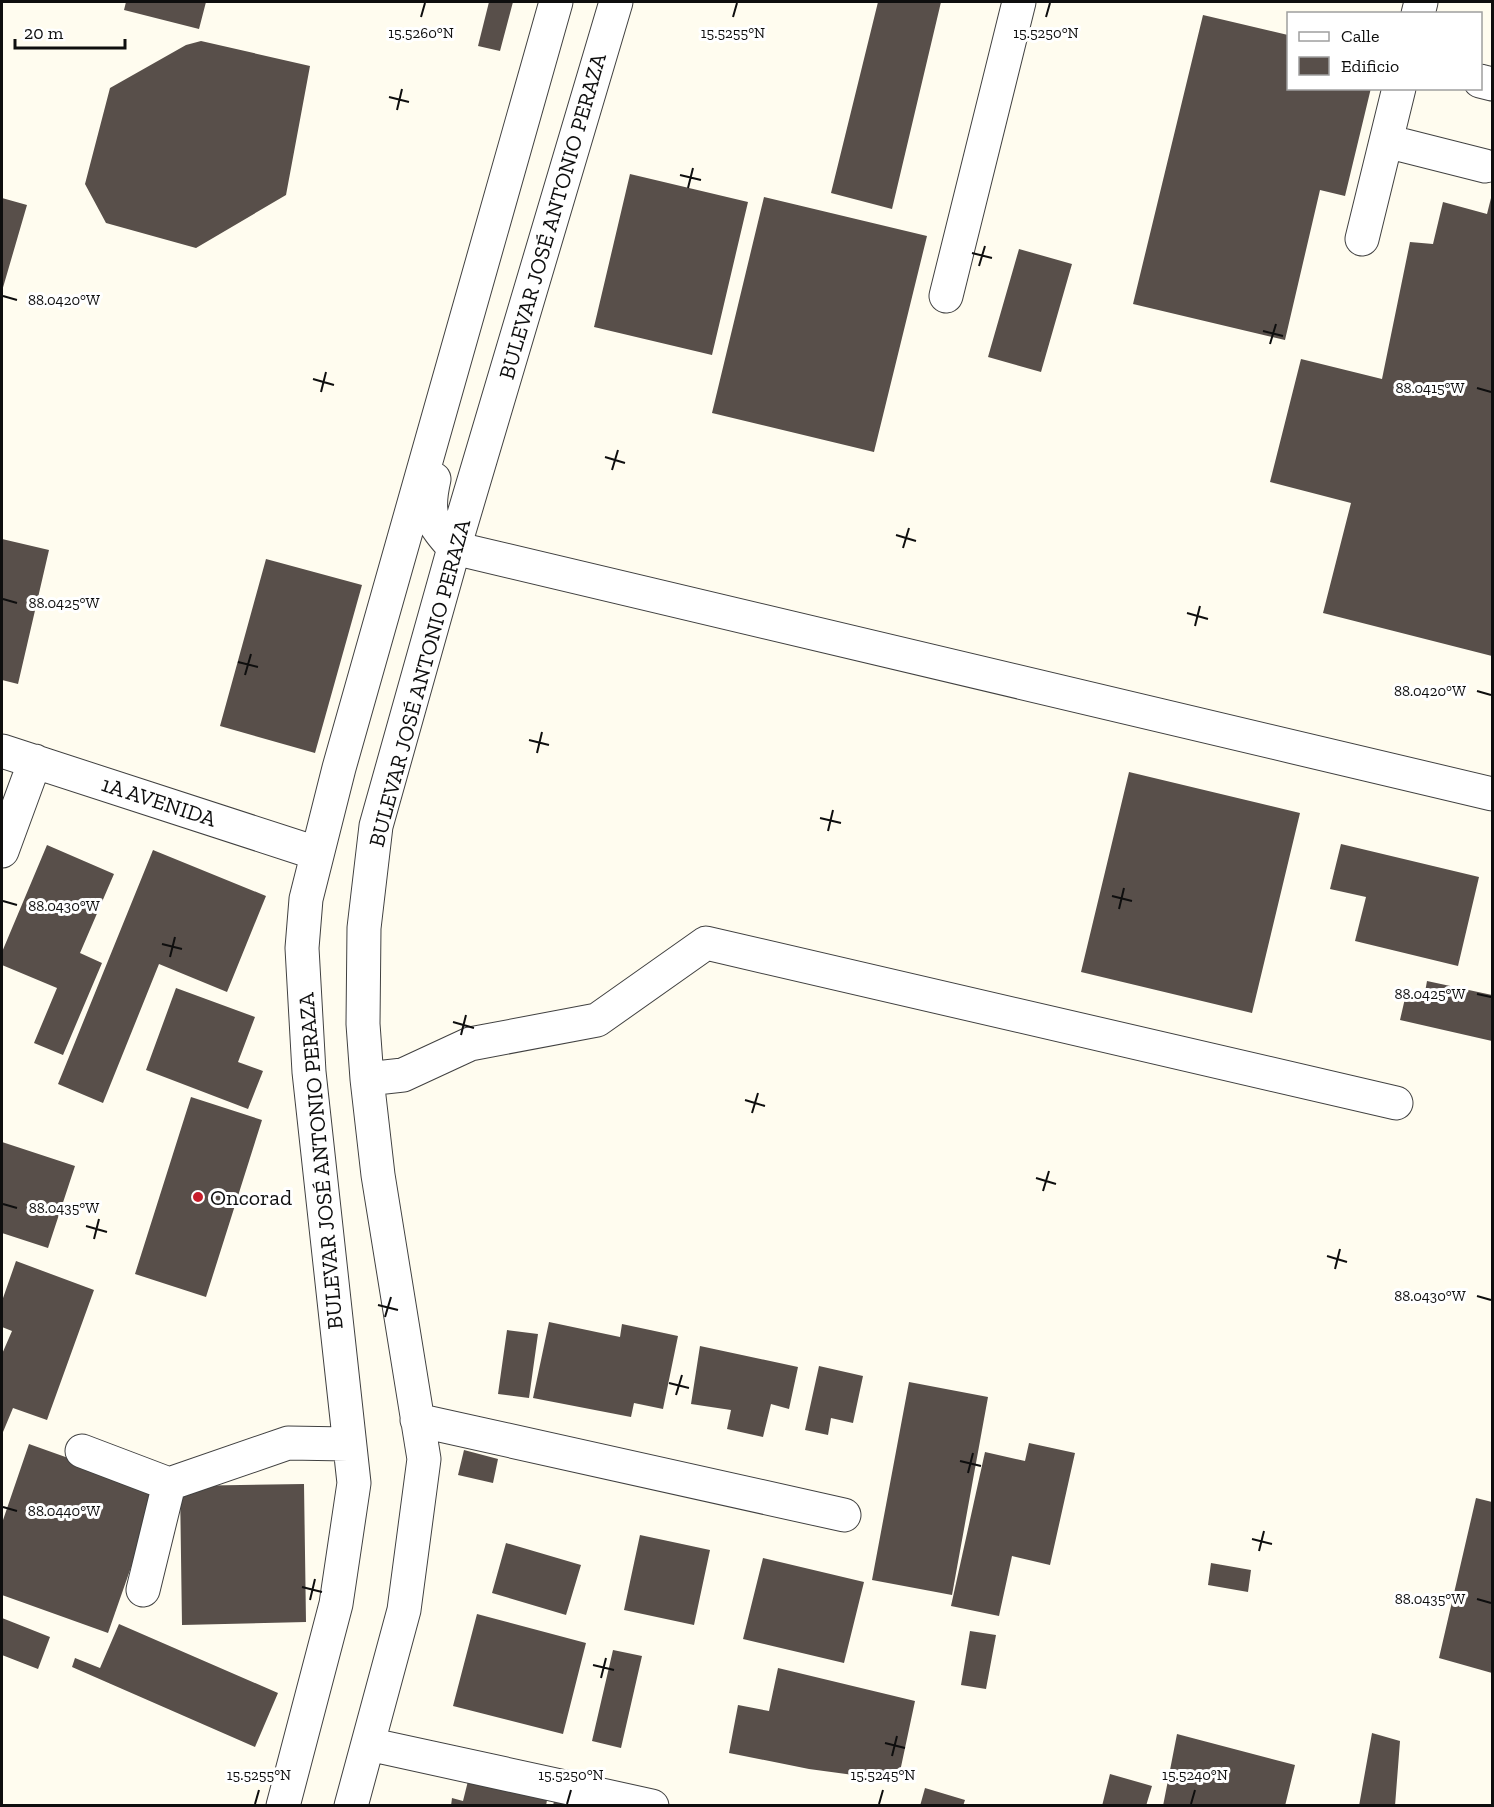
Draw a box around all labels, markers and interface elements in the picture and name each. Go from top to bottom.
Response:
scale bar [15,12,124,50]
legend [1287,12,1482,90]
text: 20 m [24,22,64,44]
text: 15.5260°N [388,24,454,42]
text: 15.5255°N [701,24,765,42]
text: 15.5250°N [1013,24,1079,42]
text: Calle [1341,25,1379,47]
street label: BULEVAR JOSÉ ANTONIO PERAZA [493,49,612,382]
text: Edificio [1341,55,1399,77]
text: 88.0420°W [28,291,100,309]
text: 88.0415°W [1395,379,1465,397]
street label: BULEVAR JOSÉ ANTONIO PERAZA [363,516,476,850]
text: 88.0425°W [28,594,100,612]
text: 88.0420°W [1394,682,1466,700]
street label: 1A AVENIDA [98,770,220,833]
text: 88.0430°W [28,897,100,915]
text: 88.0425°W [1394,985,1466,1003]
street label: BULEVAR JOSÉ ANTONIO PERAZA [292,991,349,1330]
place label: Oncorad [210,1184,292,1211]
marker: Oncorad [191,1190,205,1204]
text: 88.0435°W [29,1199,99,1217]
text: 88.0430°W [1394,1287,1466,1305]
text: 88.0440°W [28,1502,100,1520]
text: 88.0435°W [1395,1590,1465,1608]
text: 15.5255°N [227,1766,291,1784]
text: 15.5250°N [538,1766,604,1784]
text: 15.5245°N [851,1766,915,1784]
text: 15.5240°N [1162,1766,1228,1784]

